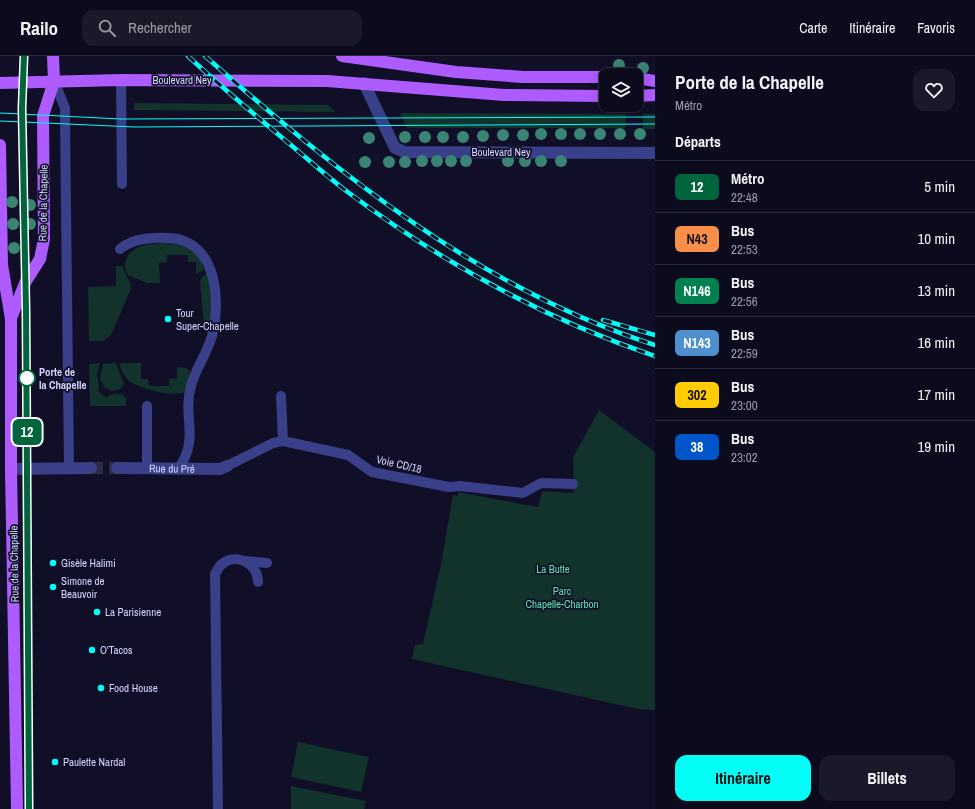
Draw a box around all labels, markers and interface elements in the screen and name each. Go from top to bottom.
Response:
search box [82,10,362,46]
text: Railo [20,15,58,41]
icon: search [96,17,118,39]
text: Rechercher [128,17,192,38]
text: Carte [799,19,827,37]
text: Itinéraire [849,19,895,37]
text: Favoris [917,19,955,37]
map controls [599,68,643,112]
button: layers [599,68,643,112]
text: Porte de la Chapelle [675,69,824,95]
button: heart [913,69,955,111]
street label: Boulevard Ney [152,73,212,87]
text: Métro [675,97,702,114]
text: Départs [675,131,721,152]
street label: Boulevard Ney [471,145,531,159]
street label: Rue de la Chapelle [35,165,51,241]
text: Métro [731,168,764,189]
text: 5 min [924,176,955,197]
text: 12 [691,178,703,196]
text: 22:48 [731,189,758,206]
text: Bus [731,220,754,241]
text: 10 min [917,228,955,249]
text: N43 [686,230,708,248]
text: 22:53 [731,241,758,258]
text: Bus [731,272,754,293]
text: 13 min [917,280,955,301]
text: N146 [683,282,711,300]
text: 22:56 [731,293,758,310]
place label: Tour Super-Chapelle [176,306,239,333]
marker: Tour Super-Chapelle [163,314,173,324]
text: Bus [731,324,754,345]
text: 16 min [917,332,955,353]
text: N143 [683,334,711,352]
text: 22:59 [731,345,758,362]
place label: Porte de la Chapelle [39,365,87,392]
marker: Porte de la Chapelle [18,369,36,387]
text: Bus [731,376,754,397]
text: 17 min [917,384,955,405]
text: 302 [687,386,707,404]
text: 23:00 [731,397,758,414]
line badge: 12 [9,419,45,445]
text: 12 [21,423,33,441]
text: Bus [731,428,754,449]
text: 19 min [917,436,955,457]
text: 38 [691,438,703,456]
text: 23:02 [731,449,758,466]
street label: Voie CD/18 [375,452,423,476]
street label: Rue du Pré [149,461,195,476]
street label: Rue de la Chapelle [6,526,22,602]
place label: Gisèle Halimi [61,556,116,570]
marker: Gisèle Halimi [48,558,58,568]
park label: La Butte [536,562,570,576]
place label: Simone de Beauvoir [61,574,105,601]
marker: Simone de Beauvoir [48,582,58,592]
park label: Parc Chapelle-Charbon [525,584,599,611]
place label: La Parisienne [105,605,161,619]
marker: La Parisienne [92,607,102,617]
place label: O'Tacos [100,643,133,657]
marker: O'Tacos [87,645,97,655]
place label: Food House [109,681,158,695]
marker: Food House [96,683,106,693]
place label: Paulette Nardal [63,755,125,769]
button: Itinéraire [675,755,811,801]
button: Billets [819,755,955,801]
marker: Paulette Nardal [50,757,60,767]

